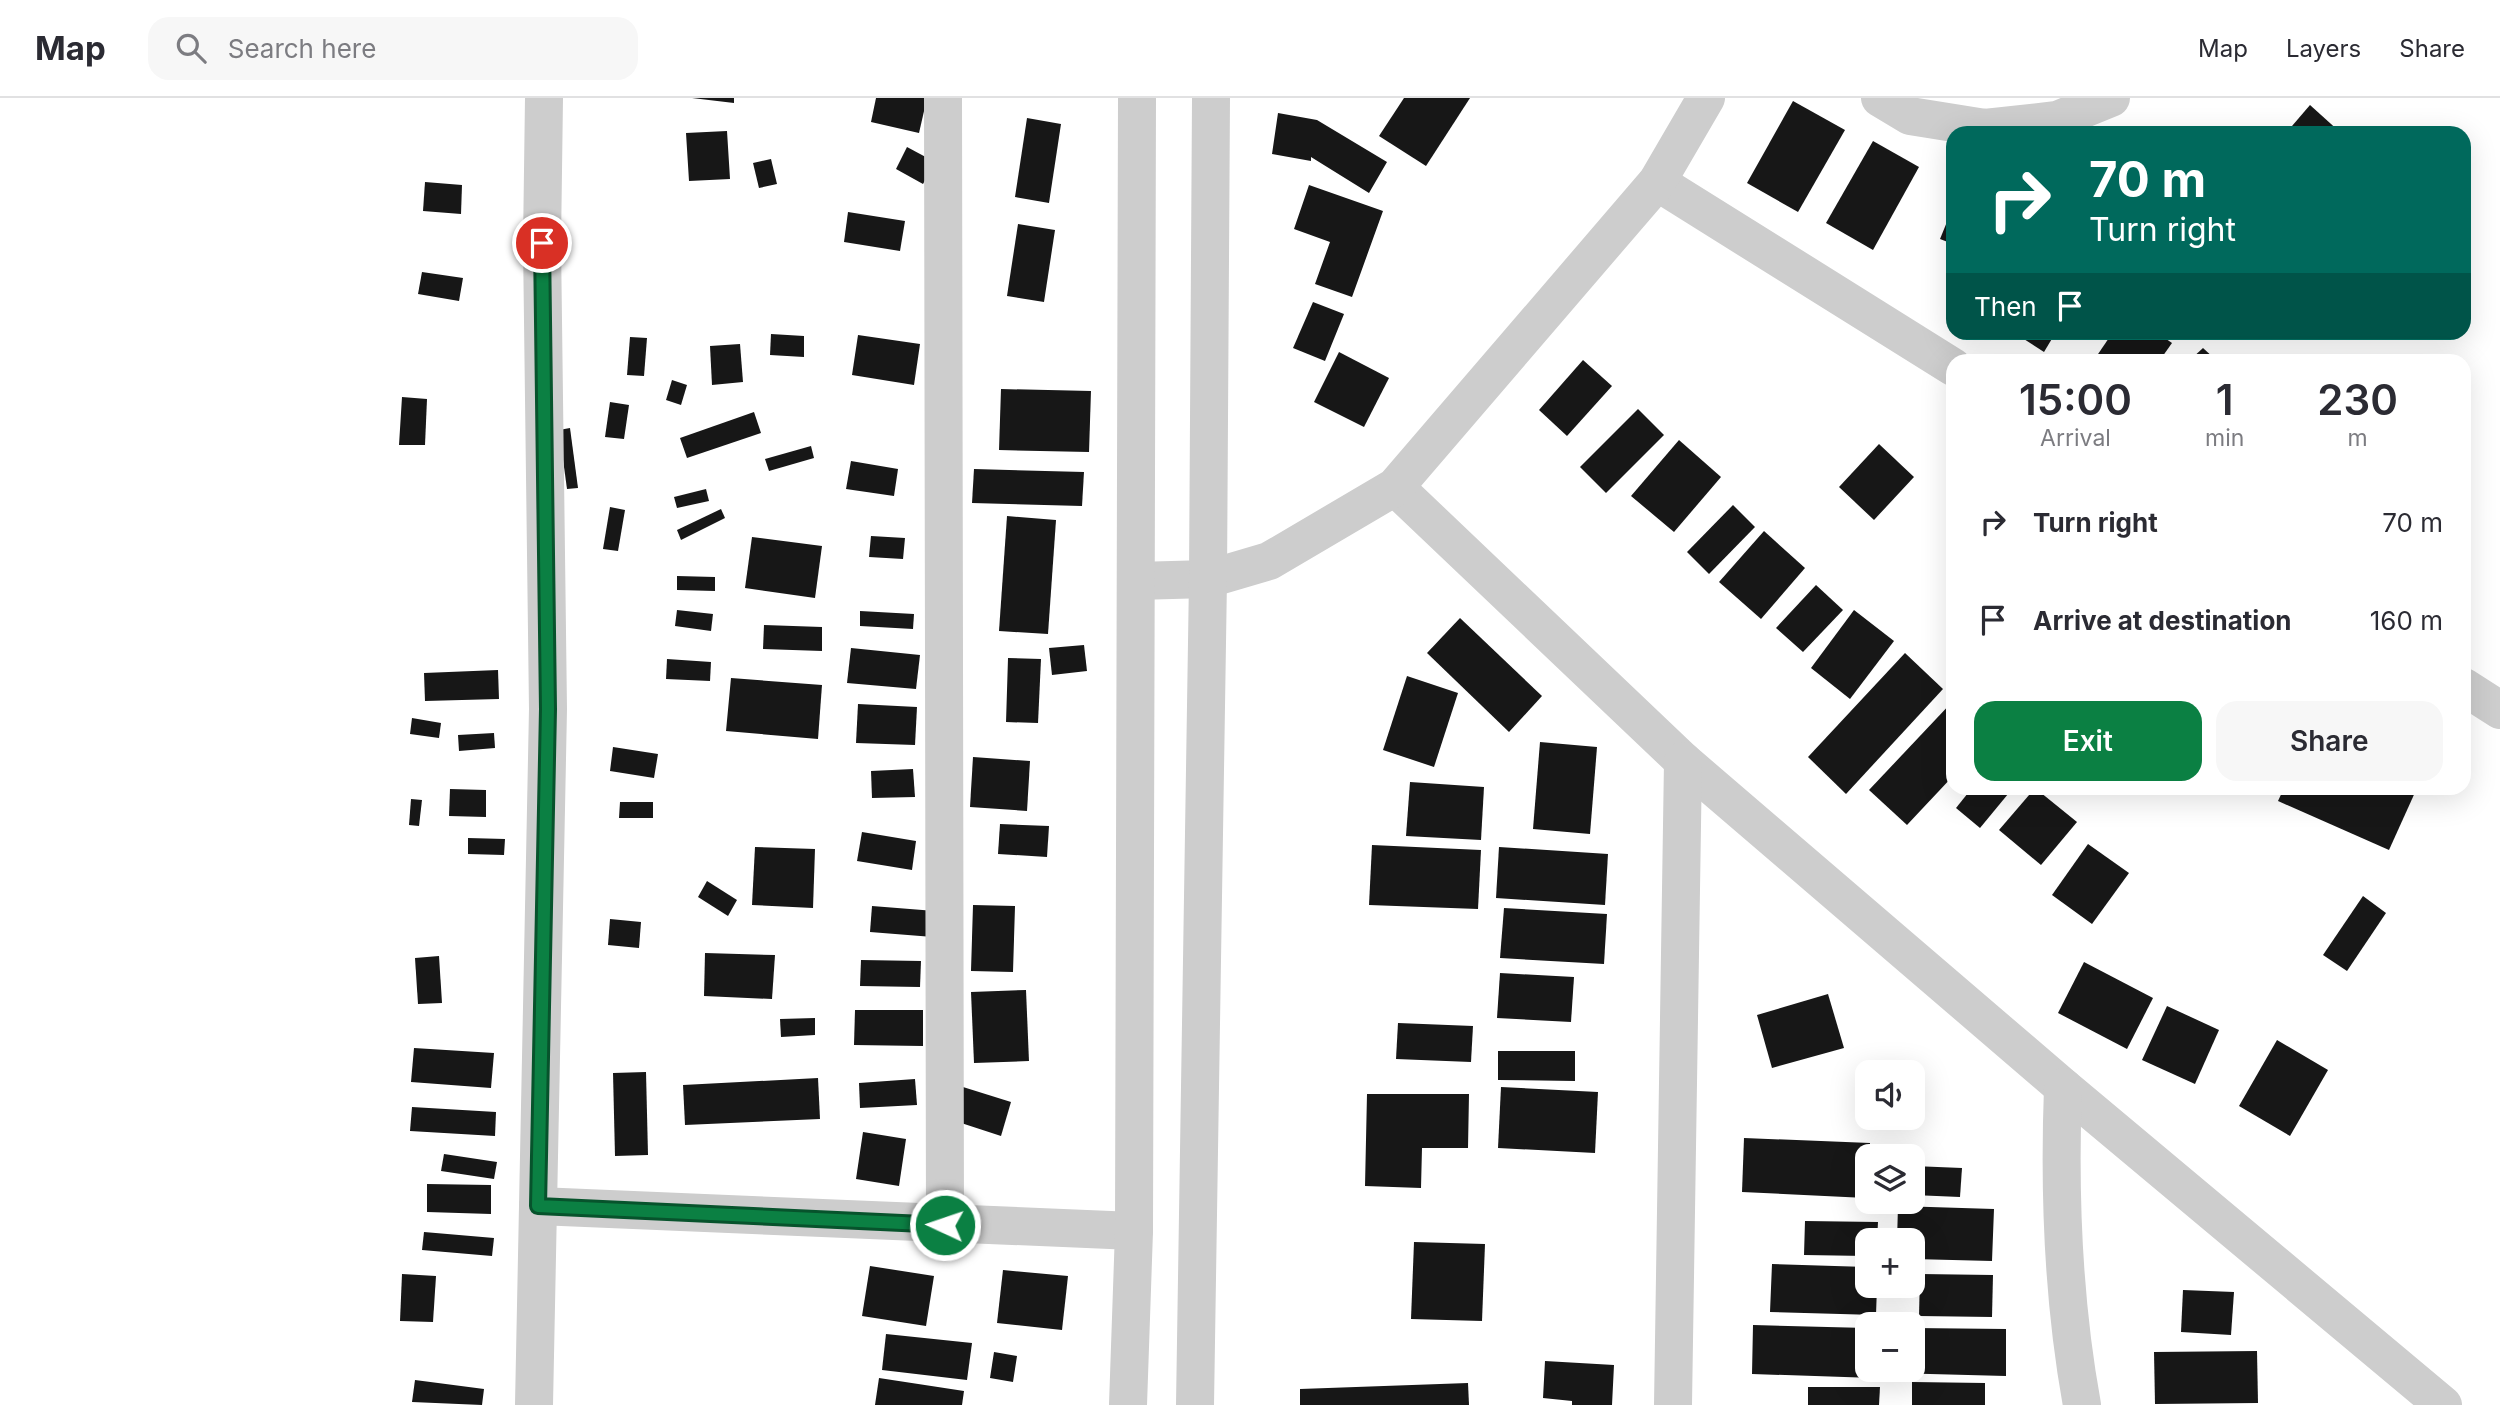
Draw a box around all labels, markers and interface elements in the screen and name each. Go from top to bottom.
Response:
search box [148,17,638,80]
text: Map [35,28,106,68]
icon: search [172,29,210,67]
text: Search here [228,33,376,64]
text: Map [2198,34,2248,63]
text: Layers [2286,34,2361,63]
text: Share [2399,34,2465,63]
text: 70 m [2089,150,2206,209]
icon: right [1974,154,2065,245]
text: Turn right [2089,210,2236,249]
pin [512,213,572,273]
icon: arrive [523,224,561,262]
icon: arrive [2051,287,2089,325]
text: Then [1974,291,2037,322]
text: 15:00 [2019,374,2132,425]
text: 1 [2216,374,2234,425]
text: 230 [2317,374,2398,425]
text: Arrival [2040,424,2111,452]
text: min [2205,424,2244,452]
text: m [2348,424,2368,452]
icon: right [1974,503,2012,541]
text: Turn right [2033,507,2158,538]
text: 70 m [2382,507,2443,538]
icon: arrive [1974,601,2012,639]
text: Arrive at destination [2033,605,2292,636]
text: 160 m [2370,605,2443,636]
button: Exit [1974,701,2202,781]
button: Share [2216,701,2443,781]
map controls [1855,1060,1925,1382]
button: sound [1855,1060,1925,1130]
button: layers [1855,1144,1925,1214]
position arrow [908,1188,982,1262]
button: + [1855,1228,1925,1298]
button: − [1855,1312,1925,1382]

